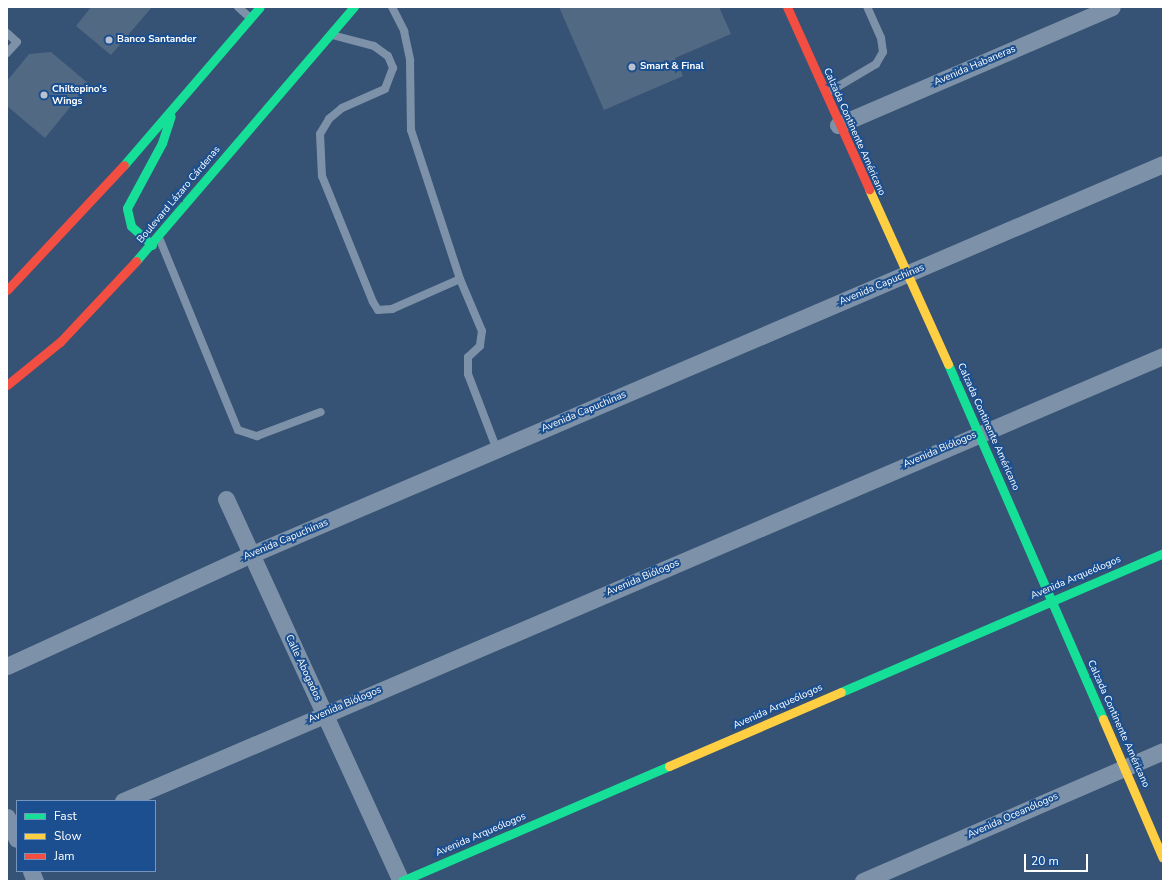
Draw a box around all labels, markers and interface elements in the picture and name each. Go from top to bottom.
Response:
place label: Banco Santander [117,34,196,46]
marker: Banco Santander [104,35,114,45]
street label: Avenida Habaneras [932,43,1018,89]
place label: Smart & Final [640,61,704,73]
marker: Smart & Final [627,62,637,72]
street label: Calzada Continente Américano [820,66,888,198]
place label: Chiltepino's Wings [52,83,107,106]
marker: Chiltepino's Wings [39,90,49,100]
street label: Boulevard Lázaro Cárdenas [135,144,223,246]
street label: Avenida Capuchinas [838,262,926,308]
street label: Calzada Continente Américano [954,361,1022,493]
street label: Avenida Capuchinas [540,389,628,435]
street label: Avenida Biólogos [902,429,978,471]
street label: Avenida Capuchinas [242,517,330,563]
street label: Avenida Arqueólogos [1029,554,1123,602]
street label: Avenida Biólogos [605,557,681,599]
street label: Calle Abogados [282,633,324,703]
street label: Calzada Continente Américano [1084,658,1152,790]
street label: Avenida Arqueólogos [731,682,825,732]
street label: Avenida Biólogos [307,684,383,726]
street label: Avenida Oceanólogos [966,791,1060,841]
legend [16,800,156,872]
text: Fast [54,808,77,824]
street label: Avenida Arqueólogos [434,811,528,859]
text: Slow [54,828,82,844]
scale bar [1026,846,1090,872]
text: Jam [54,848,75,864]
text: 20 m [1031,853,1059,869]

